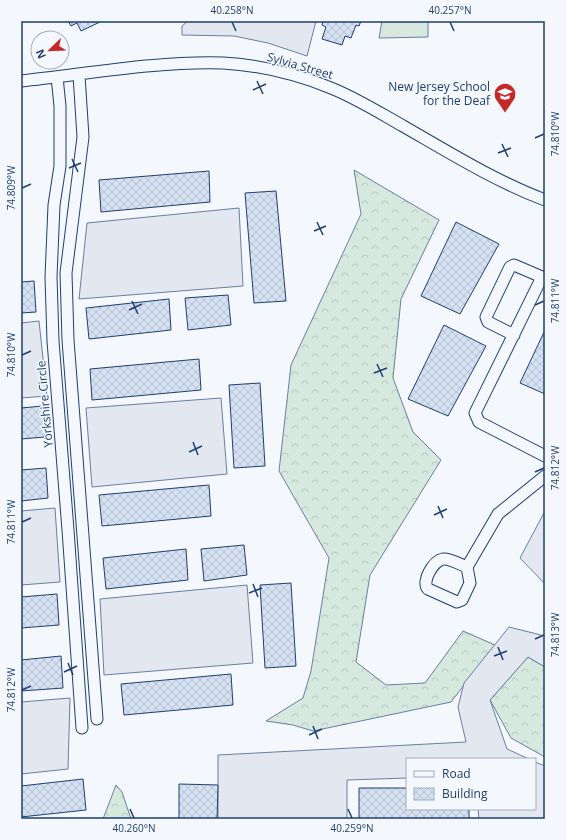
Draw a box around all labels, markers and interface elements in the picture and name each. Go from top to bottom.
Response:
text: 40.258°N [210,3,254,17]
text: 40.257°N [428,3,472,17]
north arrow [30,30,70,70]
text: N [32,47,49,61]
street label: Sylvia Street [265,48,335,83]
place label: New Jersey School for the Deaf [388,78,491,109]
school or university icon: New Jersey School for the Deaf [492,81,518,114]
text: 74.810°W [548,111,562,156]
text: 74.809°W [4,165,18,210]
text: 74.811°W [548,278,562,323]
text: 74.810°W [4,332,18,377]
street label: Yorkshire Circle [32,360,57,448]
text: 74.812°W [548,445,562,490]
text: 74.811°W [4,499,18,544]
text: 74.813°W [548,612,562,657]
text: 74.812°W [4,667,18,712]
legend [406,758,536,810]
text: Road [442,765,471,782]
text: Building [442,785,488,802]
text: 40.260°N [112,821,156,835]
text: 40.259°N [330,821,374,835]

